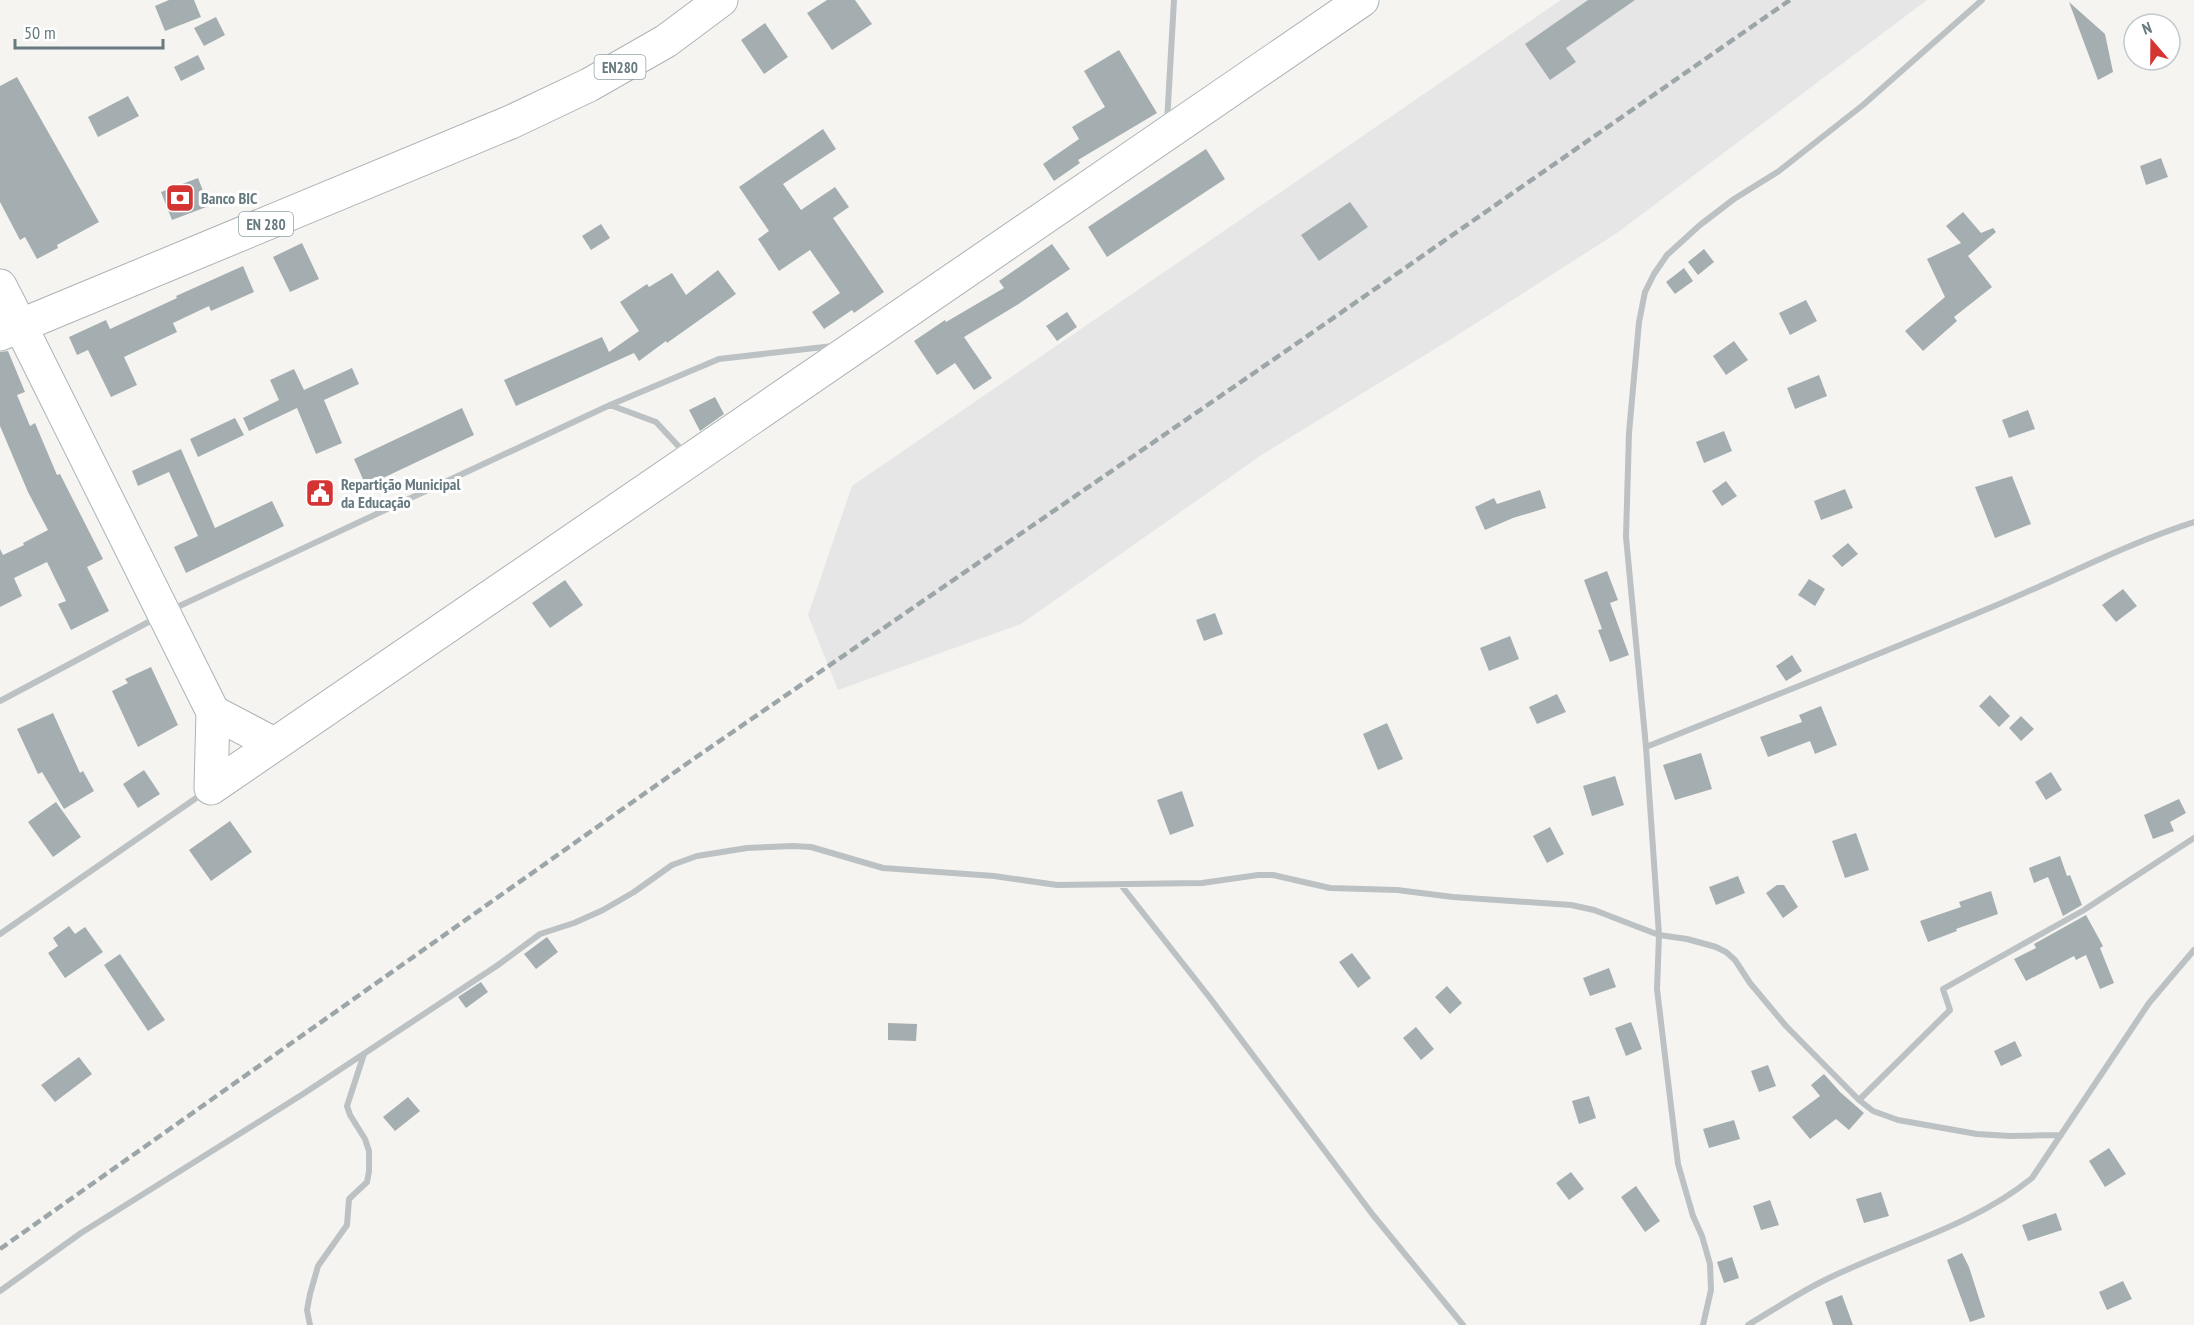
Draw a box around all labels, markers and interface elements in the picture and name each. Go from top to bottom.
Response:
scale bar [15,12,164,50]
north arrow [2122,12,2182,72]
text: N [2139,17,2154,39]
text: 50 m [24,21,56,44]
road number: EN280 [594,55,646,79]
bank icon: Banco BIC [164,182,196,214]
place label: Banco BIC [201,188,258,208]
road number: EN 280 [239,212,293,236]
place label: Repartição Municipal da Educação [341,474,460,512]
public building icon: Repartição Municipal da Educação [304,477,336,509]

